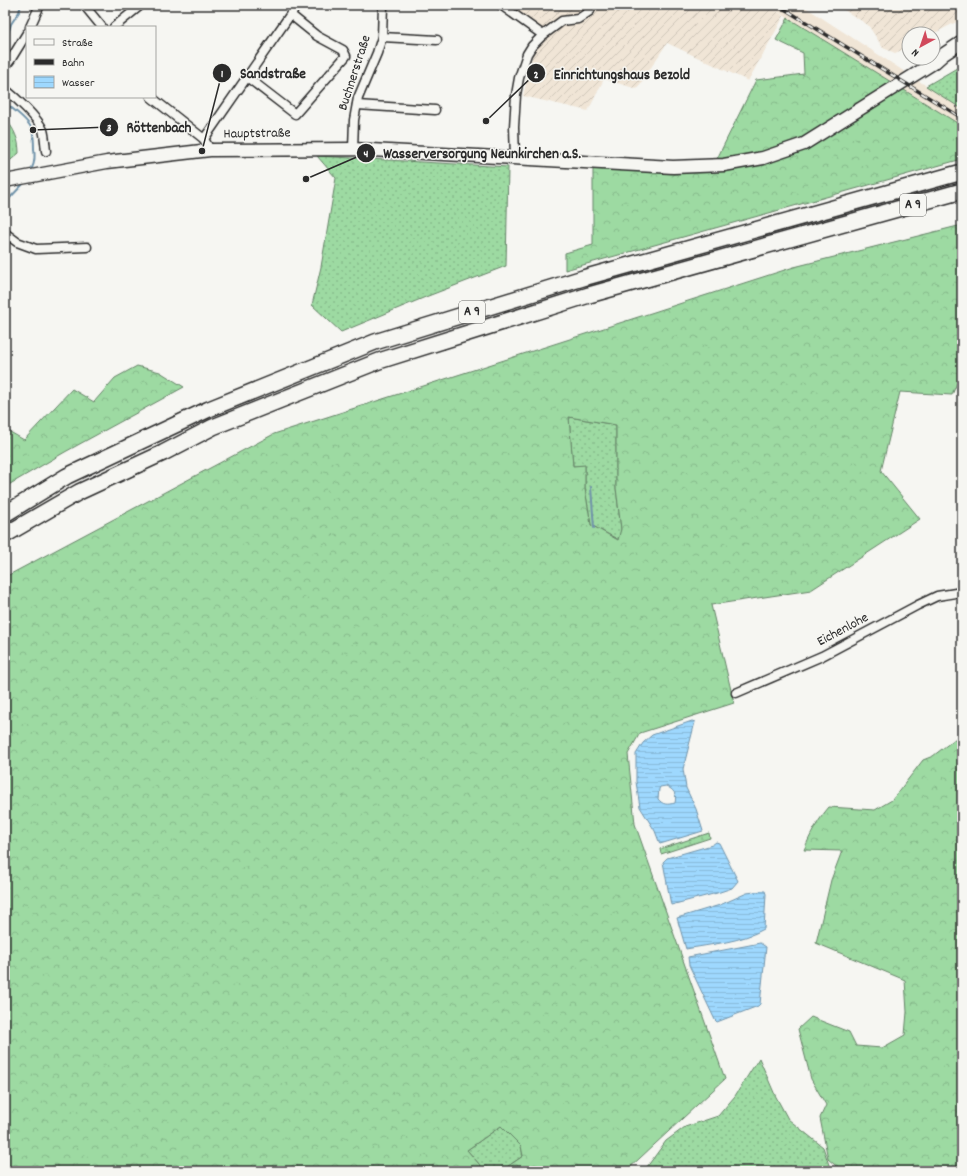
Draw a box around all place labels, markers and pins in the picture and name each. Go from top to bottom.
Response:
callout: Sandstraße [212,59,314,86]
callout: Einrichtungshaus Bezold [526,60,698,87]
callout: Röttenbach [99,113,200,140]
callout: Wasserversorgung Neunkirchen a.S. [356,140,589,167]

